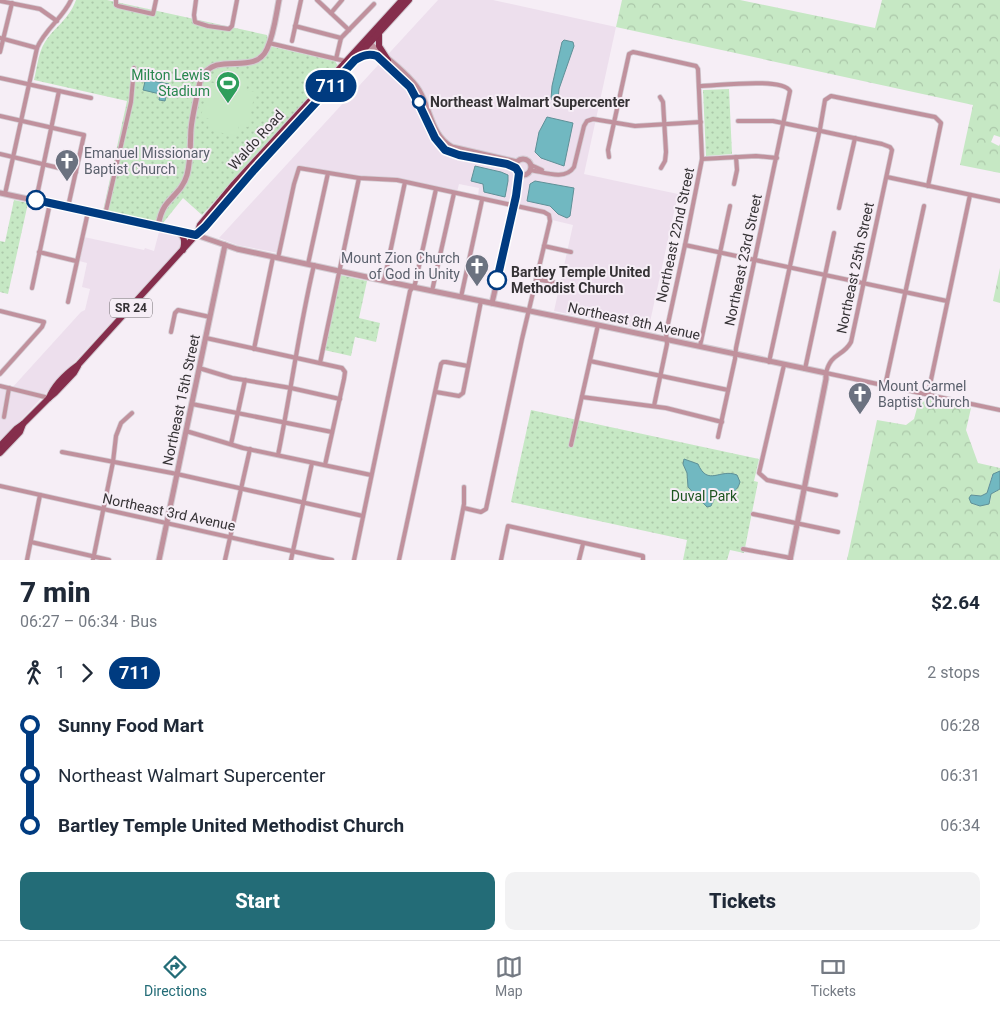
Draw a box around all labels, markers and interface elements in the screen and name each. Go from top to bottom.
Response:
place label: Milton Lewis Stadium [131,67,210,99]
sports icon: Milton Lewis Stadium [215,70,241,104]
line badge: 711 [302,70,360,102]
text: 711 [316,75,346,96]
place label: Northeast Walmart Supercenter [430,94,630,110]
marker: Northeast Walmart Supercenter [412,95,426,109]
street label: Waldo Road [225,107,287,173]
place label: Emanuel Missionary Baptist Church [84,145,210,177]
church icon: Emanuel Missionary Baptist Church [54,148,80,182]
street label: Northeast 22nd Street [653,166,697,304]
unlabelled marker [26,190,46,210]
street label: Northeast 23rd Street [721,192,765,327]
street label: Northeast 25th Street [833,200,877,335]
place label: Mount Zion Church of God in Unity [341,250,460,282]
church icon: Mount Zion Church of God in Unity [464,253,490,287]
place label: Bartley Temple United Methodist Church [511,264,650,296]
marker: Bartley Temple United Methodist Church [487,270,507,290]
road number: SR 24 [110,298,152,318]
street label: Northeast 8th Avenue [566,299,702,343]
street label: Northeast 15th Street [159,332,203,467]
place label: Mount Carmel Baptist Church [878,378,970,410]
church icon: Mount Carmel Baptist Church [847,381,873,415]
park label: Duval Park [671,488,738,504]
street label: Northeast 3rd Avenue [101,490,237,534]
text: 7 min [20,576,91,609]
text: $2.64 [931,591,980,614]
text: 06:27 – 06:34 · Bus [20,612,157,631]
icon: walk [20,659,48,687]
icon: forward [73,659,101,687]
text: 711 [119,662,150,683]
text: 1 [56,663,65,682]
text: 2 stops [927,663,980,682]
text: Sunny Food Mart [58,714,204,737]
text: 06:28 [940,716,980,735]
text: Northeast Walmart Supercenter [58,764,325,787]
text: 06:31 [940,766,980,785]
text: Bartley Temple United Methodist Church [58,814,404,837]
text: 06:34 [940,816,980,835]
button: Start [20,872,495,930]
button: Tickets [505,872,980,930]
tab: Directions [144,953,207,999]
tab: Map [495,953,523,999]
tab: Tickets [811,953,856,999]

